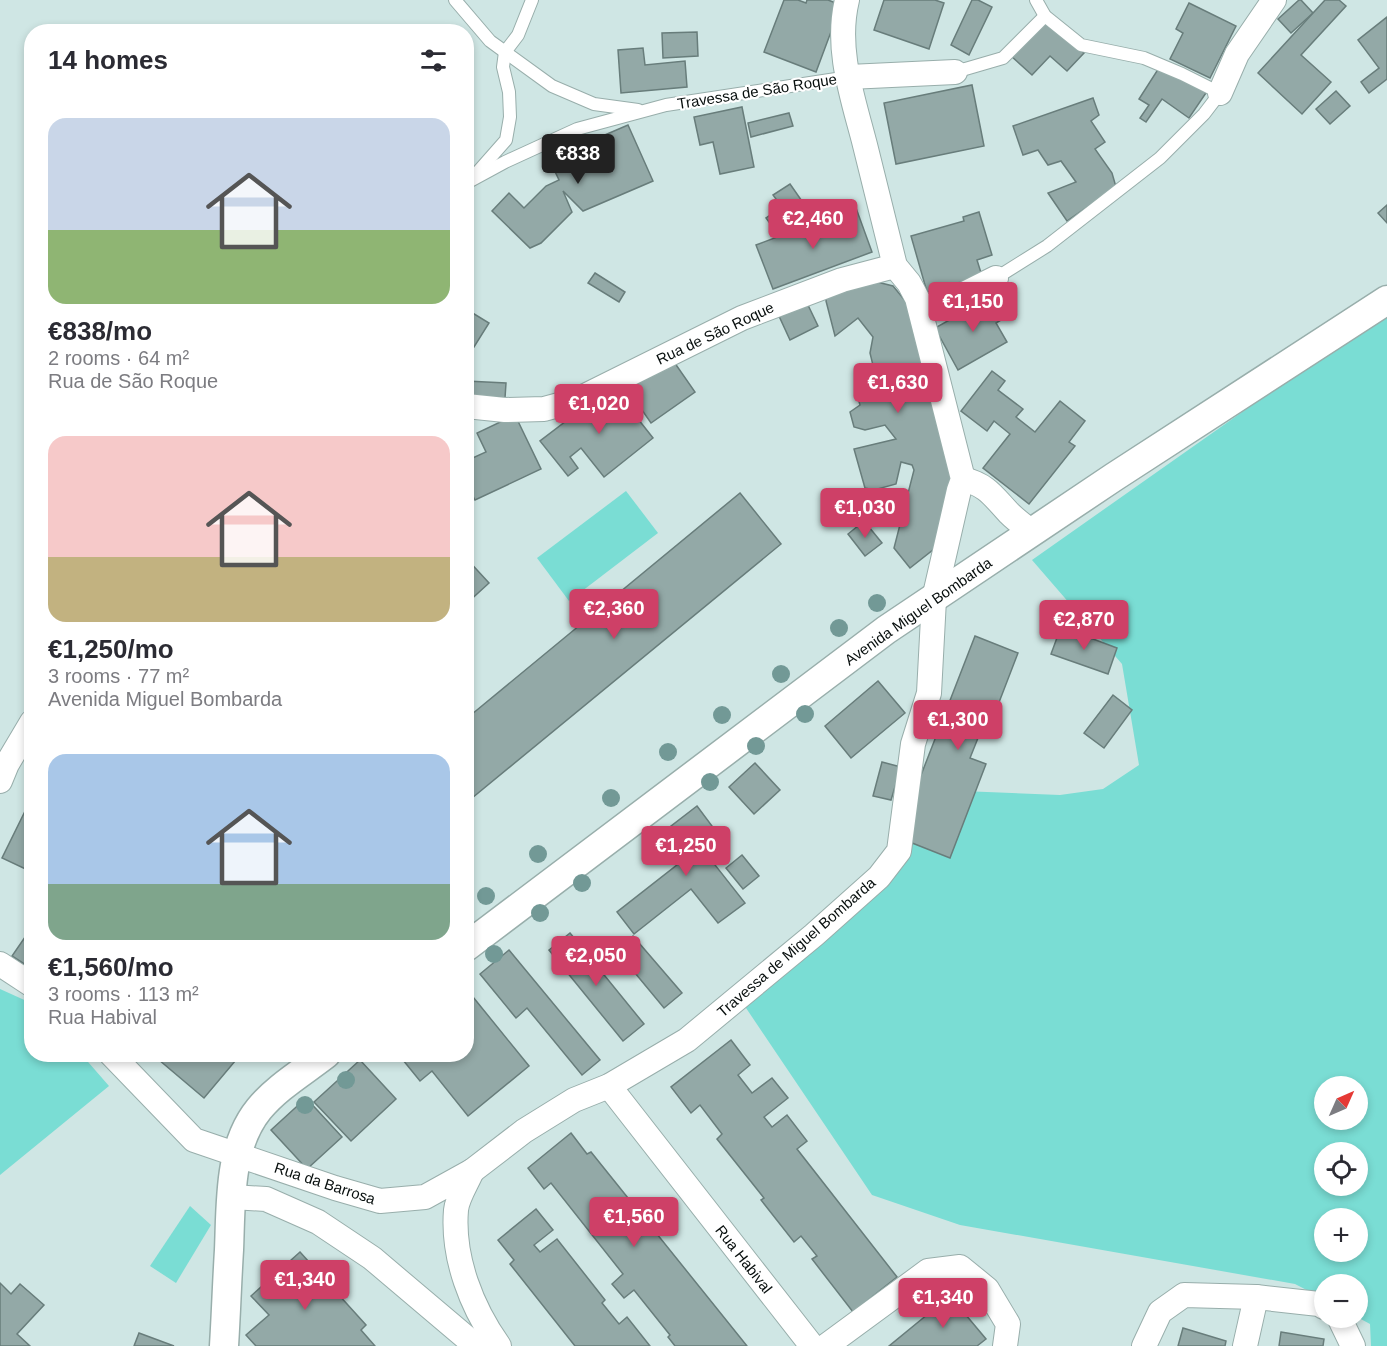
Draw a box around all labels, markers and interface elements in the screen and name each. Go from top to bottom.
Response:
icon: filters [417,44,450,77]
text: 14 homes [48,45,168,75]
street label: Travessa de São Roque [676,70,838,112]
pin: €838 [542,134,614,185]
text: €838 [556,142,600,164]
icon: home [195,157,303,265]
pin: €2,460 [764,199,862,250]
text: €2,460 [782,207,844,229]
pin: €1,150 [924,282,1022,333]
text: €1,150 [942,290,1004,312]
street label: Rua de São Roque [654,298,776,368]
text: €838/mo [48,316,152,346]
text: 2 rooms · 64 m² [48,347,189,369]
pin: €1,630 [849,363,947,414]
text: Rua de São Roque [48,370,218,392]
text: €1,630 [867,371,929,393]
pin: €1,020 [550,384,648,435]
text: €1,020 [568,392,630,414]
icon: home [195,475,303,583]
pin: €1,030 [816,488,914,539]
text: €1,030 [834,496,896,518]
street label: Avenida Miguel Bombarda [841,553,995,668]
pin: €2,360 [565,589,663,640]
text: €2,360 [583,597,645,619]
pin: €2,870 [1035,600,1133,651]
text: €2,870 [1053,608,1115,630]
text: €1,250/mo [48,634,174,664]
text: 3 rooms · 77 m² [48,665,189,687]
text: Avenida Miguel Bombarda [48,688,282,710]
pin: €1,300 [909,700,1007,751]
text: €1,300 [927,708,989,730]
icon: home [195,793,303,901]
pin: €1,250 [637,826,735,877]
text: €1,250 [655,834,717,856]
street label: Travessa de Miguel Bombarda [714,873,879,1020]
pin: €2,050 [547,936,645,987]
text: €2,050 [565,944,627,966]
text: €1,560/mo [48,952,174,982]
text: 3 rooms · 113 m² [48,983,199,1005]
text: Rua Habival [48,1006,157,1028]
north arrow [1314,1076,1368,1130]
map controls [1314,1076,1368,1328]
button: locate [1314,1142,1368,1196]
street label: Rua da Barrosa [272,1159,378,1208]
pin: €1,560 [585,1197,683,1248]
text: €1,560 [603,1205,665,1227]
button: + [1314,1208,1368,1262]
street label: Rua Habival [712,1222,776,1296]
pin: €1,340 [256,1260,354,1311]
text: €1,340 [274,1268,336,1290]
button: − [1314,1274,1368,1328]
pin: €1,340 [894,1278,992,1329]
text: €1,340 [912,1286,974,1308]

